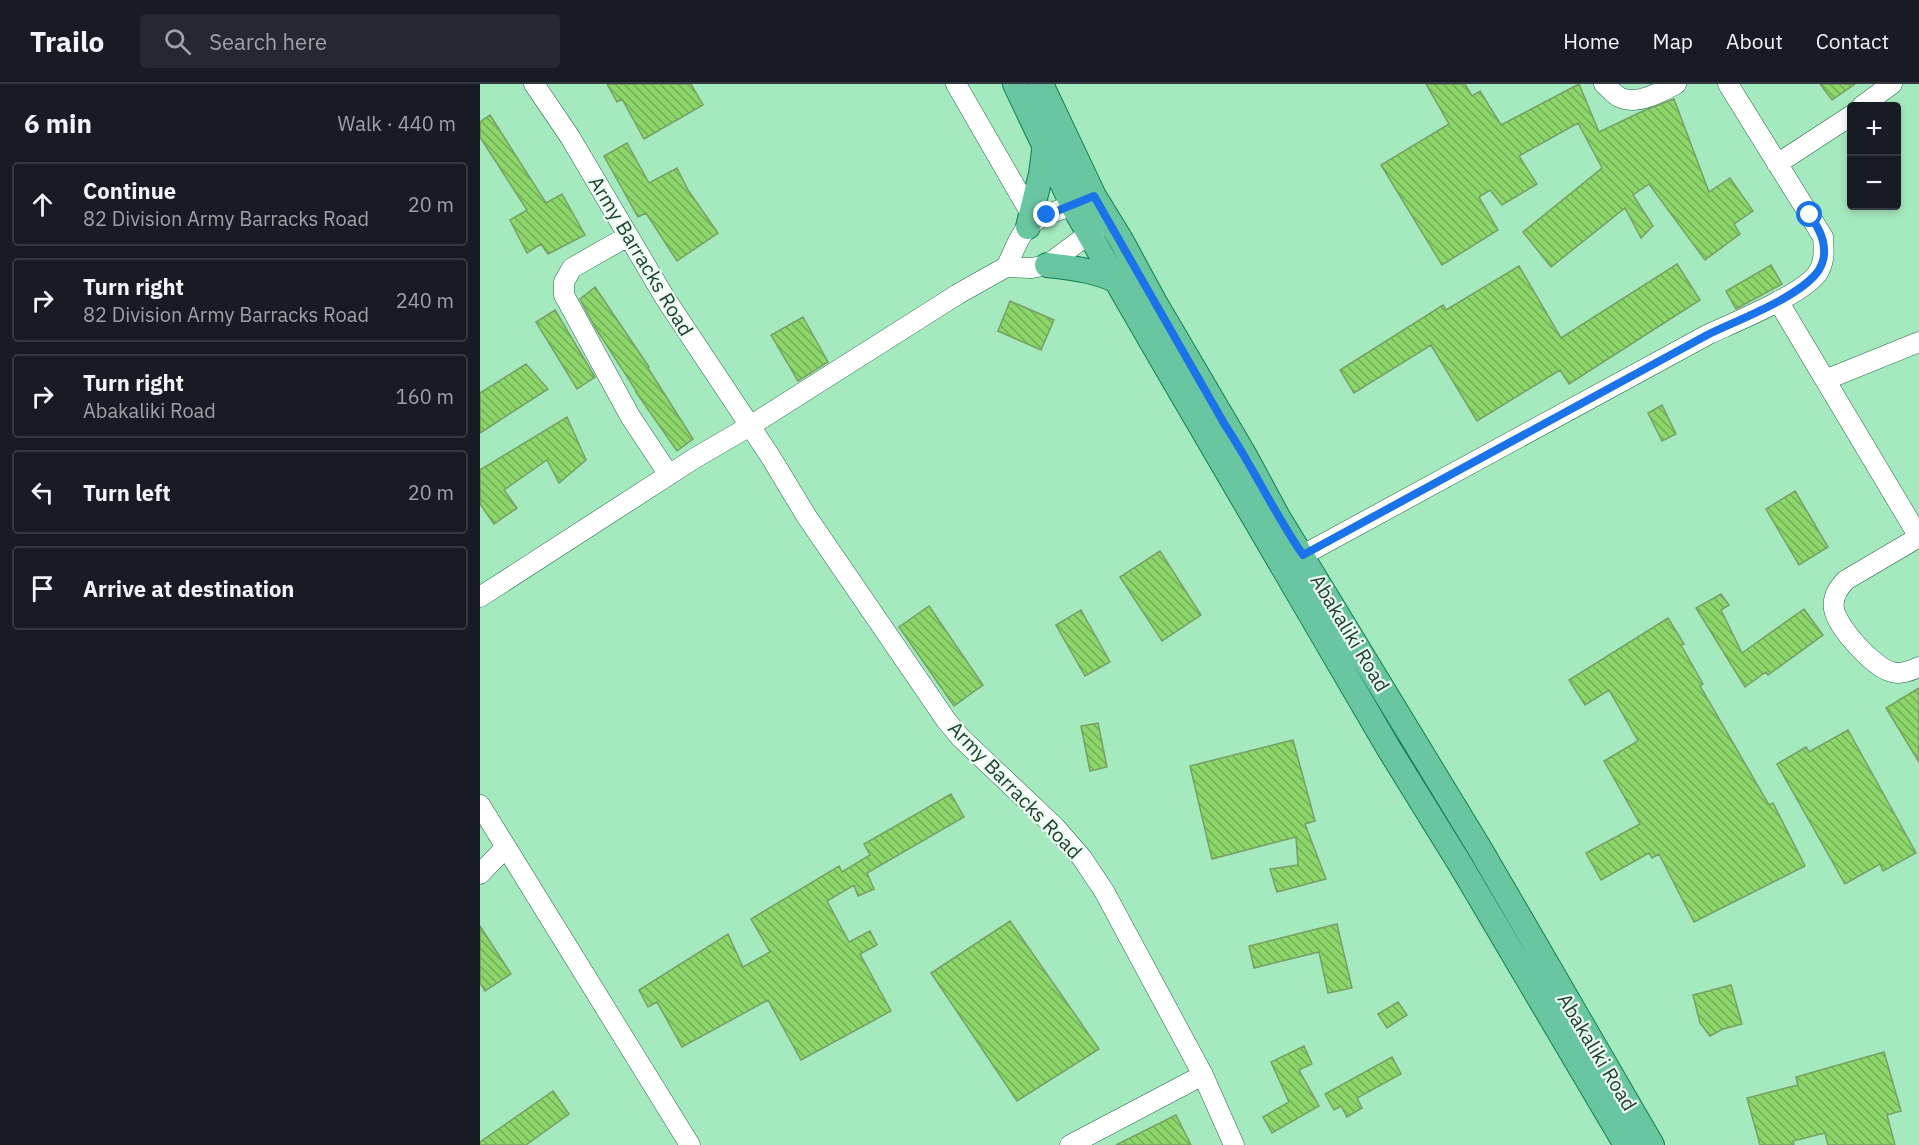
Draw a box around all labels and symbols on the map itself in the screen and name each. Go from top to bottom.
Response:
street label: Army Barracks Road [583,171,700,341]
route end [1033,201,1059,227]
route start [1796,201,1822,227]
street label: Abakaliki Road [1305,569,1396,697]
street label: Army Barracks Road [942,715,1088,865]
street label: Abakaliki Road [1552,988,1643,1116]

